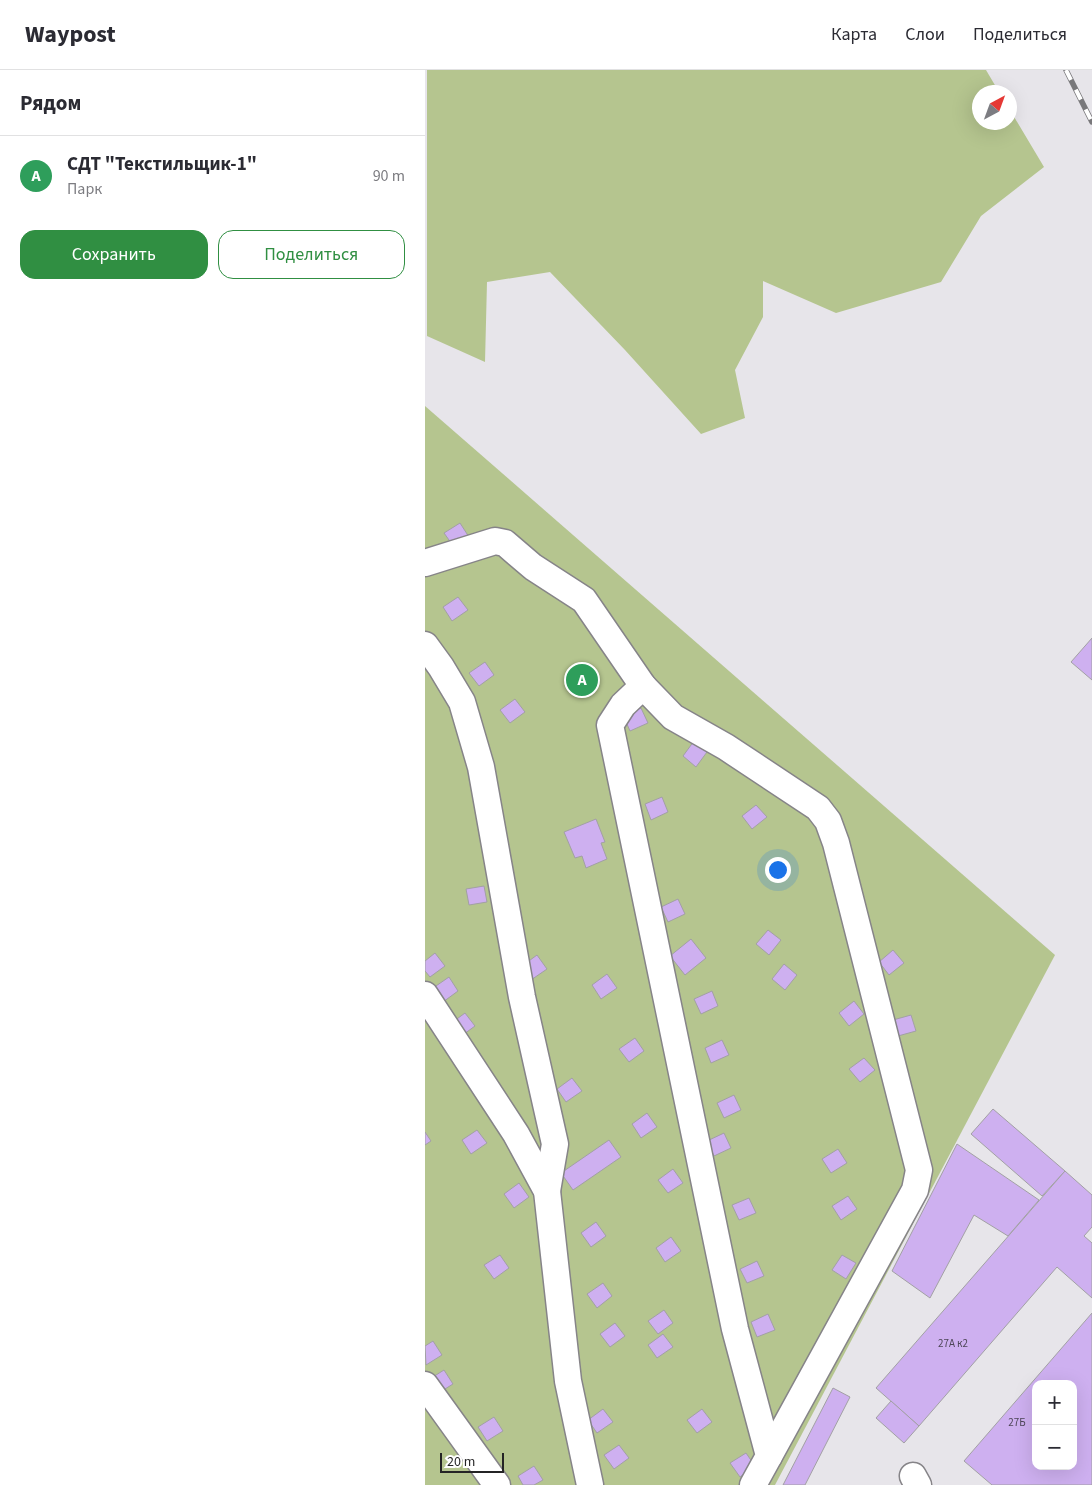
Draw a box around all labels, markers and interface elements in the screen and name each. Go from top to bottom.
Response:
text: Waypost [25,17,116,52]
text: Карта [831,22,877,47]
text: Слои [905,22,945,47]
text: Поделиться [973,22,1067,47]
north arrow [972,85,1017,130]
text: Рядом [20,88,81,118]
text: СДТ "Текстильщик-1" [67,151,257,178]
text: A [31,165,41,187]
text: 90 m [373,165,405,187]
text: Парк [67,178,102,200]
button: Сохранить [20,230,208,279]
button: Поделиться [218,230,405,279]
pin: A [566,661,598,699]
your location [765,857,791,883]
house number: 27А к2 [938,1336,968,1351]
map controls [1032,1380,1077,1470]
button: + [1032,1380,1077,1425]
house number: 27Б [1008,1415,1026,1430]
button: − [1032,1425,1077,1470]
scale bar [440,1450,504,1473]
text: 20 m [447,1452,475,1472]

